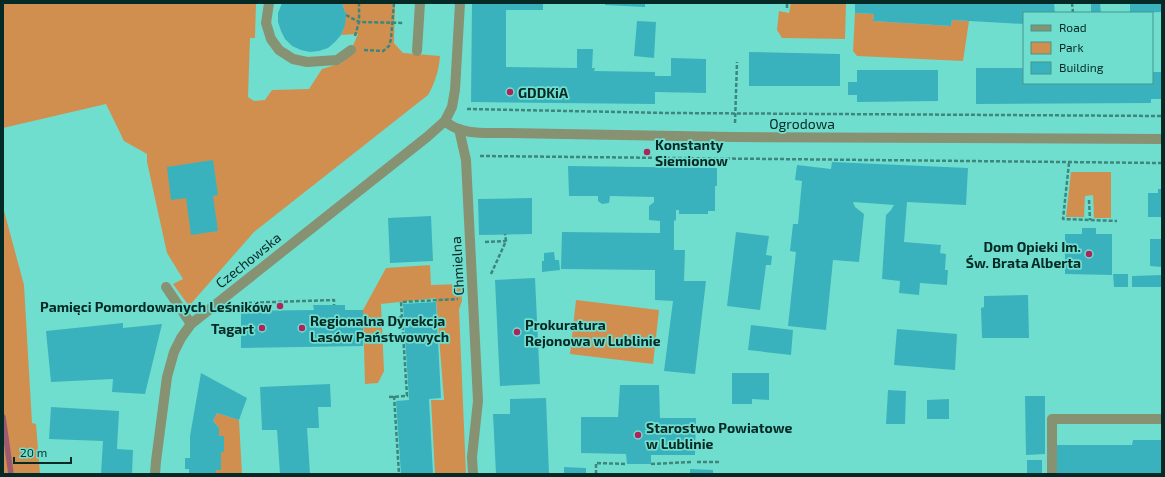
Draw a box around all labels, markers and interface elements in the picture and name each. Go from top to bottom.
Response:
legend [1023,12,1153,84]
text: Road [1059,20,1087,34]
text: Park [1059,40,1084,54]
text: Building [1059,60,1104,74]
place label: GDDKiA [518,84,569,101]
marker: GDDKiA [505,87,515,97]
street label: Ogrodowa [769,115,835,132]
place label: Konstanty Siemionow [655,136,728,169]
marker: Konstanty Siemionow [642,147,652,157]
street label: Czechowska [212,229,284,291]
street label: Chmielna [447,236,467,296]
place label: Dom Opieki Im. Św. Brata Alberta [966,238,1081,271]
marker: Dom Opieki Im. Św. Brata Alberta [1084,249,1094,259]
place label: Pamięci Pomordowanych Leśników [40,298,272,315]
marker: Pamięci Pomordowanych Leśników [275,301,285,311]
place label: Regionalna Dyrekcja Lasów Państwowych [310,312,449,345]
place label: Prokuratura Rejonowa w Lublinie [525,316,661,349]
place label: Tagart [211,320,254,337]
marker: Tagart [257,323,267,333]
marker: Regionalna Dyrekcja Lasów Państwowych [297,323,307,333]
marker: Prokuratura Rejonowa w Lublinie [512,327,522,337]
place label: Starostwo Powiatowe w Lublinie [646,419,793,452]
marker: Starostwo Powiatowe w Lublinie [633,430,643,440]
scale bar [14,439,71,465]
text: 20 m [20,445,47,459]

